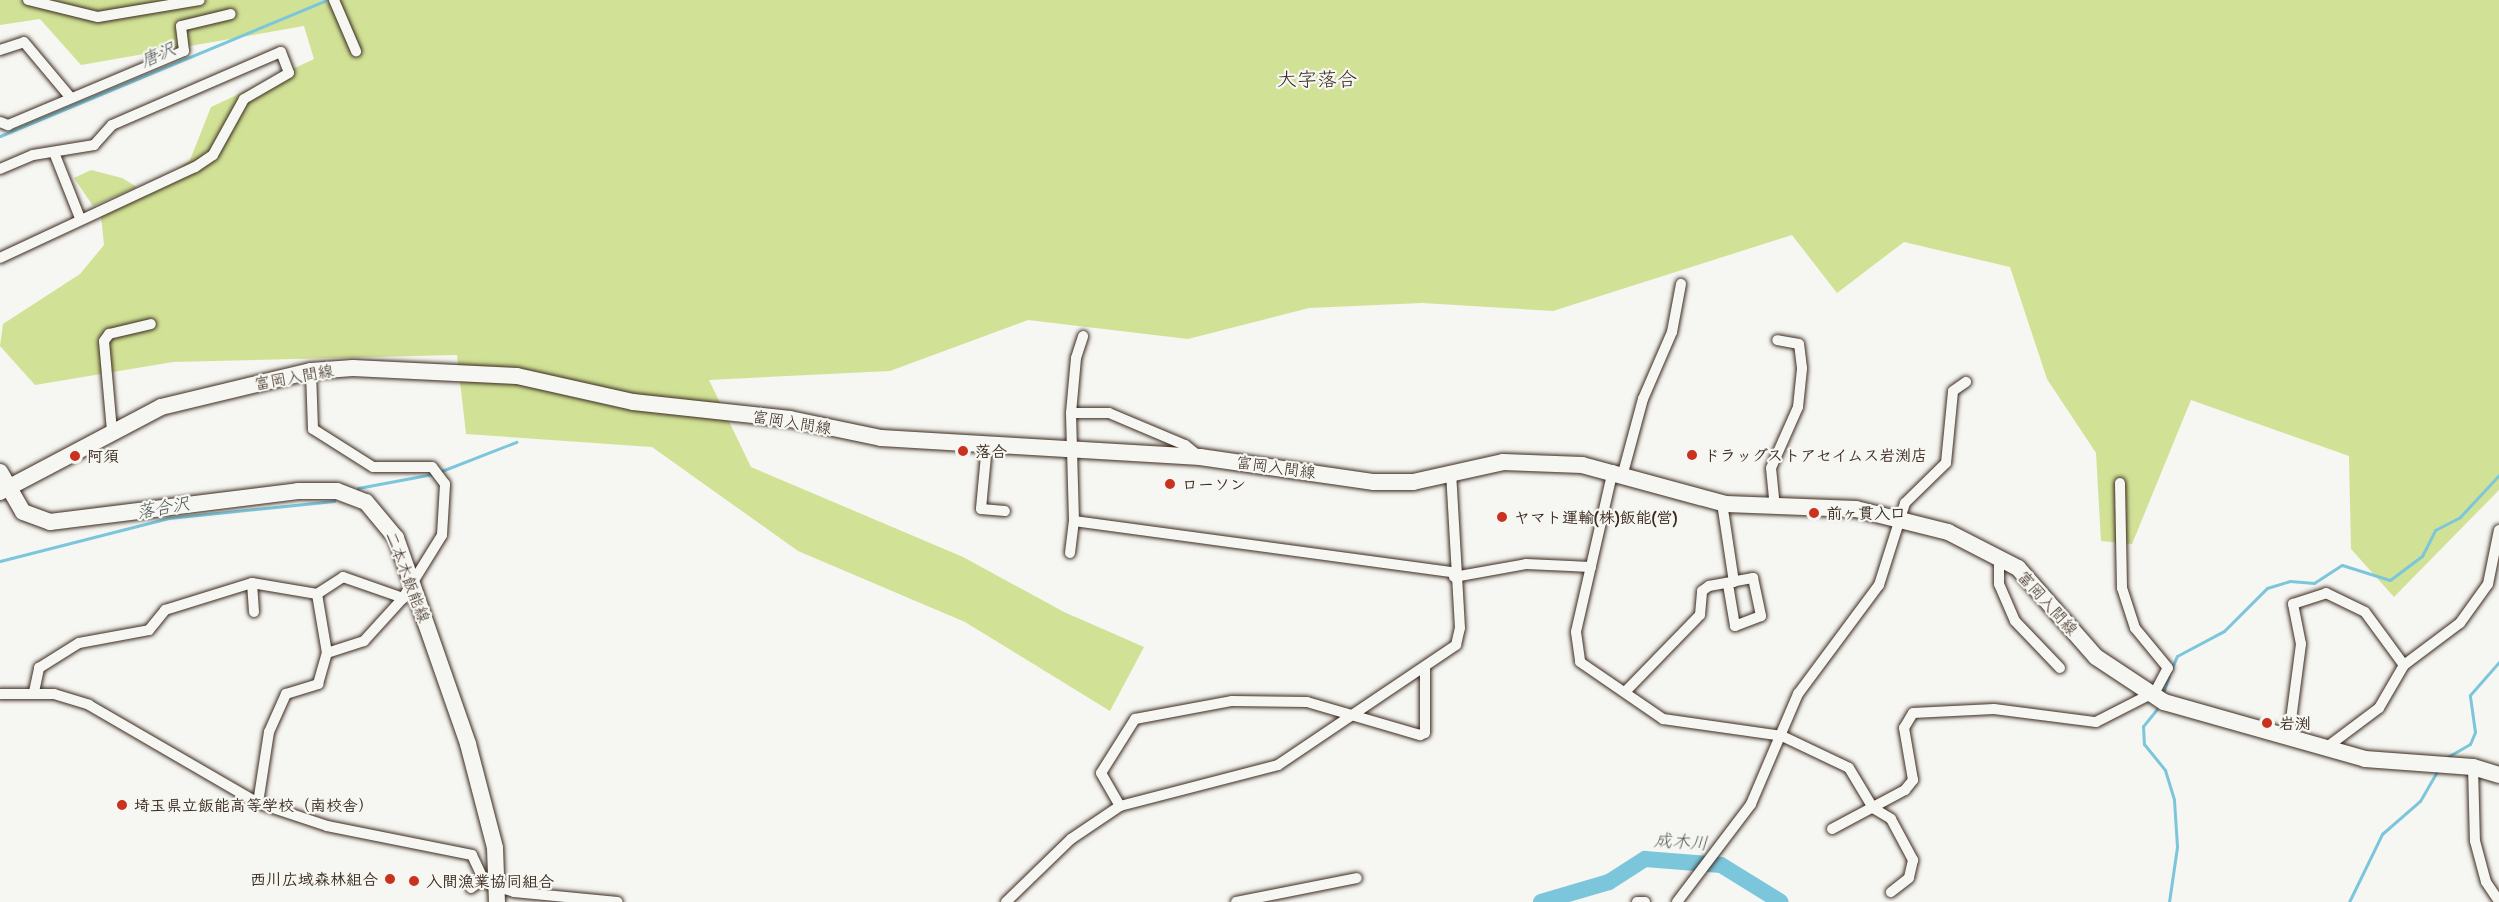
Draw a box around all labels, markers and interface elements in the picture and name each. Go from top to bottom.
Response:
water label: 唐沢 [137,38,179,72]
district label: 大字落合 [1277,66,1357,90]
street label: 富岡入間線 [253,361,335,393]
street label: 富岡入間線 [751,406,833,438]
place label: 落合 [975,441,1007,461]
marker: 落合 [956,444,970,458]
place label: ドラッグストアセイムス岩渕店 [1704,445,1928,465]
place label: 阿須 [87,446,119,466]
marker: ドラッグストアセイムス岩渕店 [1685,448,1699,462]
marker: 阿須 [68,449,82,463]
street label: 富岡入間線 [1235,452,1317,482]
place label: ローソン [1182,474,1246,494]
marker: ローソン [1163,477,1177,491]
water label: 落合沢 [135,493,191,523]
place label: 前ヶ貫入口 [1826,503,1906,523]
marker: 前ヶ貫入口 [1807,506,1821,520]
place label: ヤマト運輸(株)飯能(営) [1514,507,1677,527]
marker: ヤマト運輸(株)飯能(営) [1495,510,1509,524]
street label: 二本木飯能線 [382,529,434,625]
street label: 富岡入間線 [2014,567,2082,639]
place label: 岩渕 [2279,713,2311,733]
marker: 岩渕 [2260,716,2274,730]
place label: 埼玉県立飯能高等学校（南校舎） [134,795,374,815]
marker: 埼玉県立飯能高等学校（南校舎） [115,798,129,812]
water label: 成木川 [1653,829,1709,855]
place label: 西川広域森林組合 [250,869,378,889]
place label: 入間漁業協同組合 [426,871,554,891]
marker: 西川広域森林組合 [383,872,397,886]
marker: 入間漁業協同組合 [407,874,421,888]

